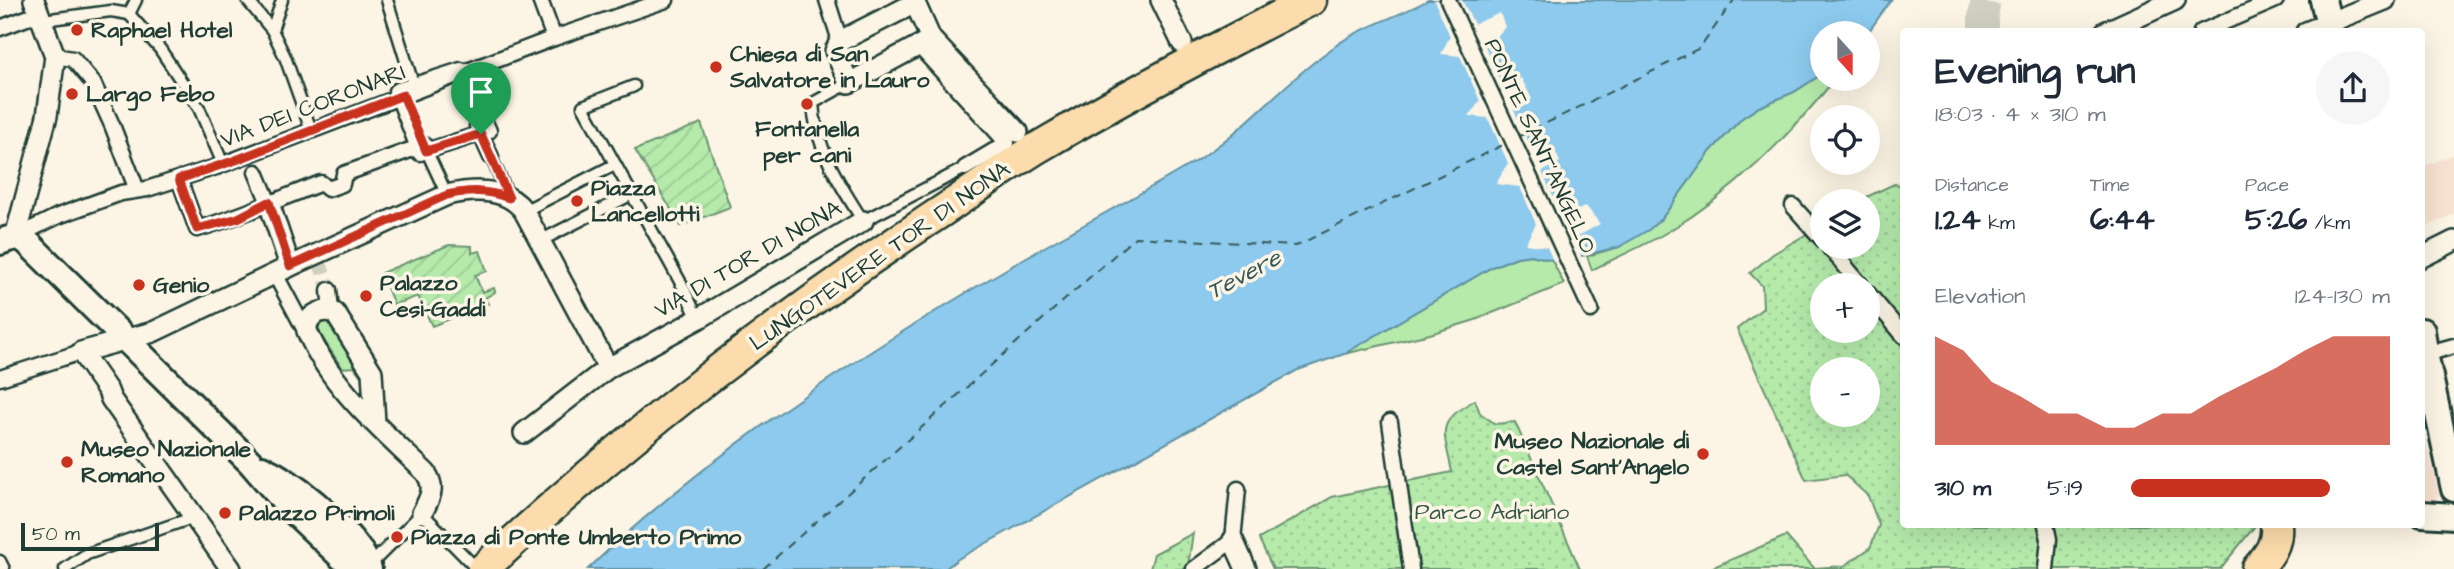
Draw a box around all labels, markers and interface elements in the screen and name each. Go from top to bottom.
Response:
place label: Raphael Hotel [91,14,233,46]
north arrow [1810,21,1880,91]
map controls [1810,21,1880,427]
marker: Raphael Hotel [69,22,85,38]
street label: PONTE SANT'ANGELO [1476,33,1604,259]
place label: Chiesa di San Salvatore in Lauro [729,38,929,96]
text: Evening run [1935,46,2136,98]
button: share [2316,51,2390,125]
street label: VIA DEI CORONARI [216,56,410,156]
marker: Chiesa di San Salvatore in Lauro [708,59,724,75]
pin [451,62,511,134]
icon: arrive [462,73,500,111]
place label: Largo Febo [86,78,215,111]
marker: Largo Febo [64,86,80,102]
marker: Fontanella per cani [799,96,815,112]
text: 18:03 · 4 × 310 m [1935,98,2106,130]
button: locate [1810,105,1880,175]
place label: Fontanella per cani [755,113,859,171]
street label: LUNGOTEVERE TOR DI NONA [743,153,1017,359]
place label: Piazza Lancellotti [591,172,700,230]
text: Distance [1935,172,2009,199]
text: Time [2090,172,2130,199]
text: Pace [2245,172,2289,199]
button: layers [1810,189,1880,259]
street label: VIA DI TOR DI NONA [648,192,848,326]
marker: Piazza Lancellotti [569,193,585,209]
text: 1.24 [1935,199,1981,241]
text: 6:44 [2090,199,2155,241]
text: 5:26 [2245,199,2307,241]
text: km [1981,210,2015,237]
text: /km [2307,210,2350,237]
water label: Tevere [1201,241,1288,309]
place label: Palazzo Cesi-Gaddi [380,267,486,325]
place label: Genio [153,269,209,301]
button: + [1810,273,1880,343]
marker: Genio [131,277,147,293]
text: Elevation [1935,280,2026,312]
text: 124–130 m [2295,280,2390,312]
marker: Palazzo Cesi-Gaddi [358,288,374,304]
button: − [1810,357,1880,427]
place label: Museo Nazionale di Castel Sant’Angelo [1494,425,1690,484]
place label: Museo Nazionale Romano [81,433,252,491]
marker: Museo Nazionale di Castel Sant’Angelo [1695,446,1711,462]
marker: Museo Nazionale Romano [59,454,75,470]
text: 310 m [1935,472,1991,504]
text: 5:19 [2047,472,2083,504]
park label: Parco Adriano [1415,496,1569,528]
place label: Palazzo Primoli [239,497,395,529]
marker: Palazzo Primoli [217,505,233,521]
scale bar [21,520,159,552]
text: 50 m [32,521,80,548]
place label: Piazza di Ponte Umberto Primo [411,521,741,553]
marker: Piazza di Ponte Umberto Primo [389,529,405,545]

